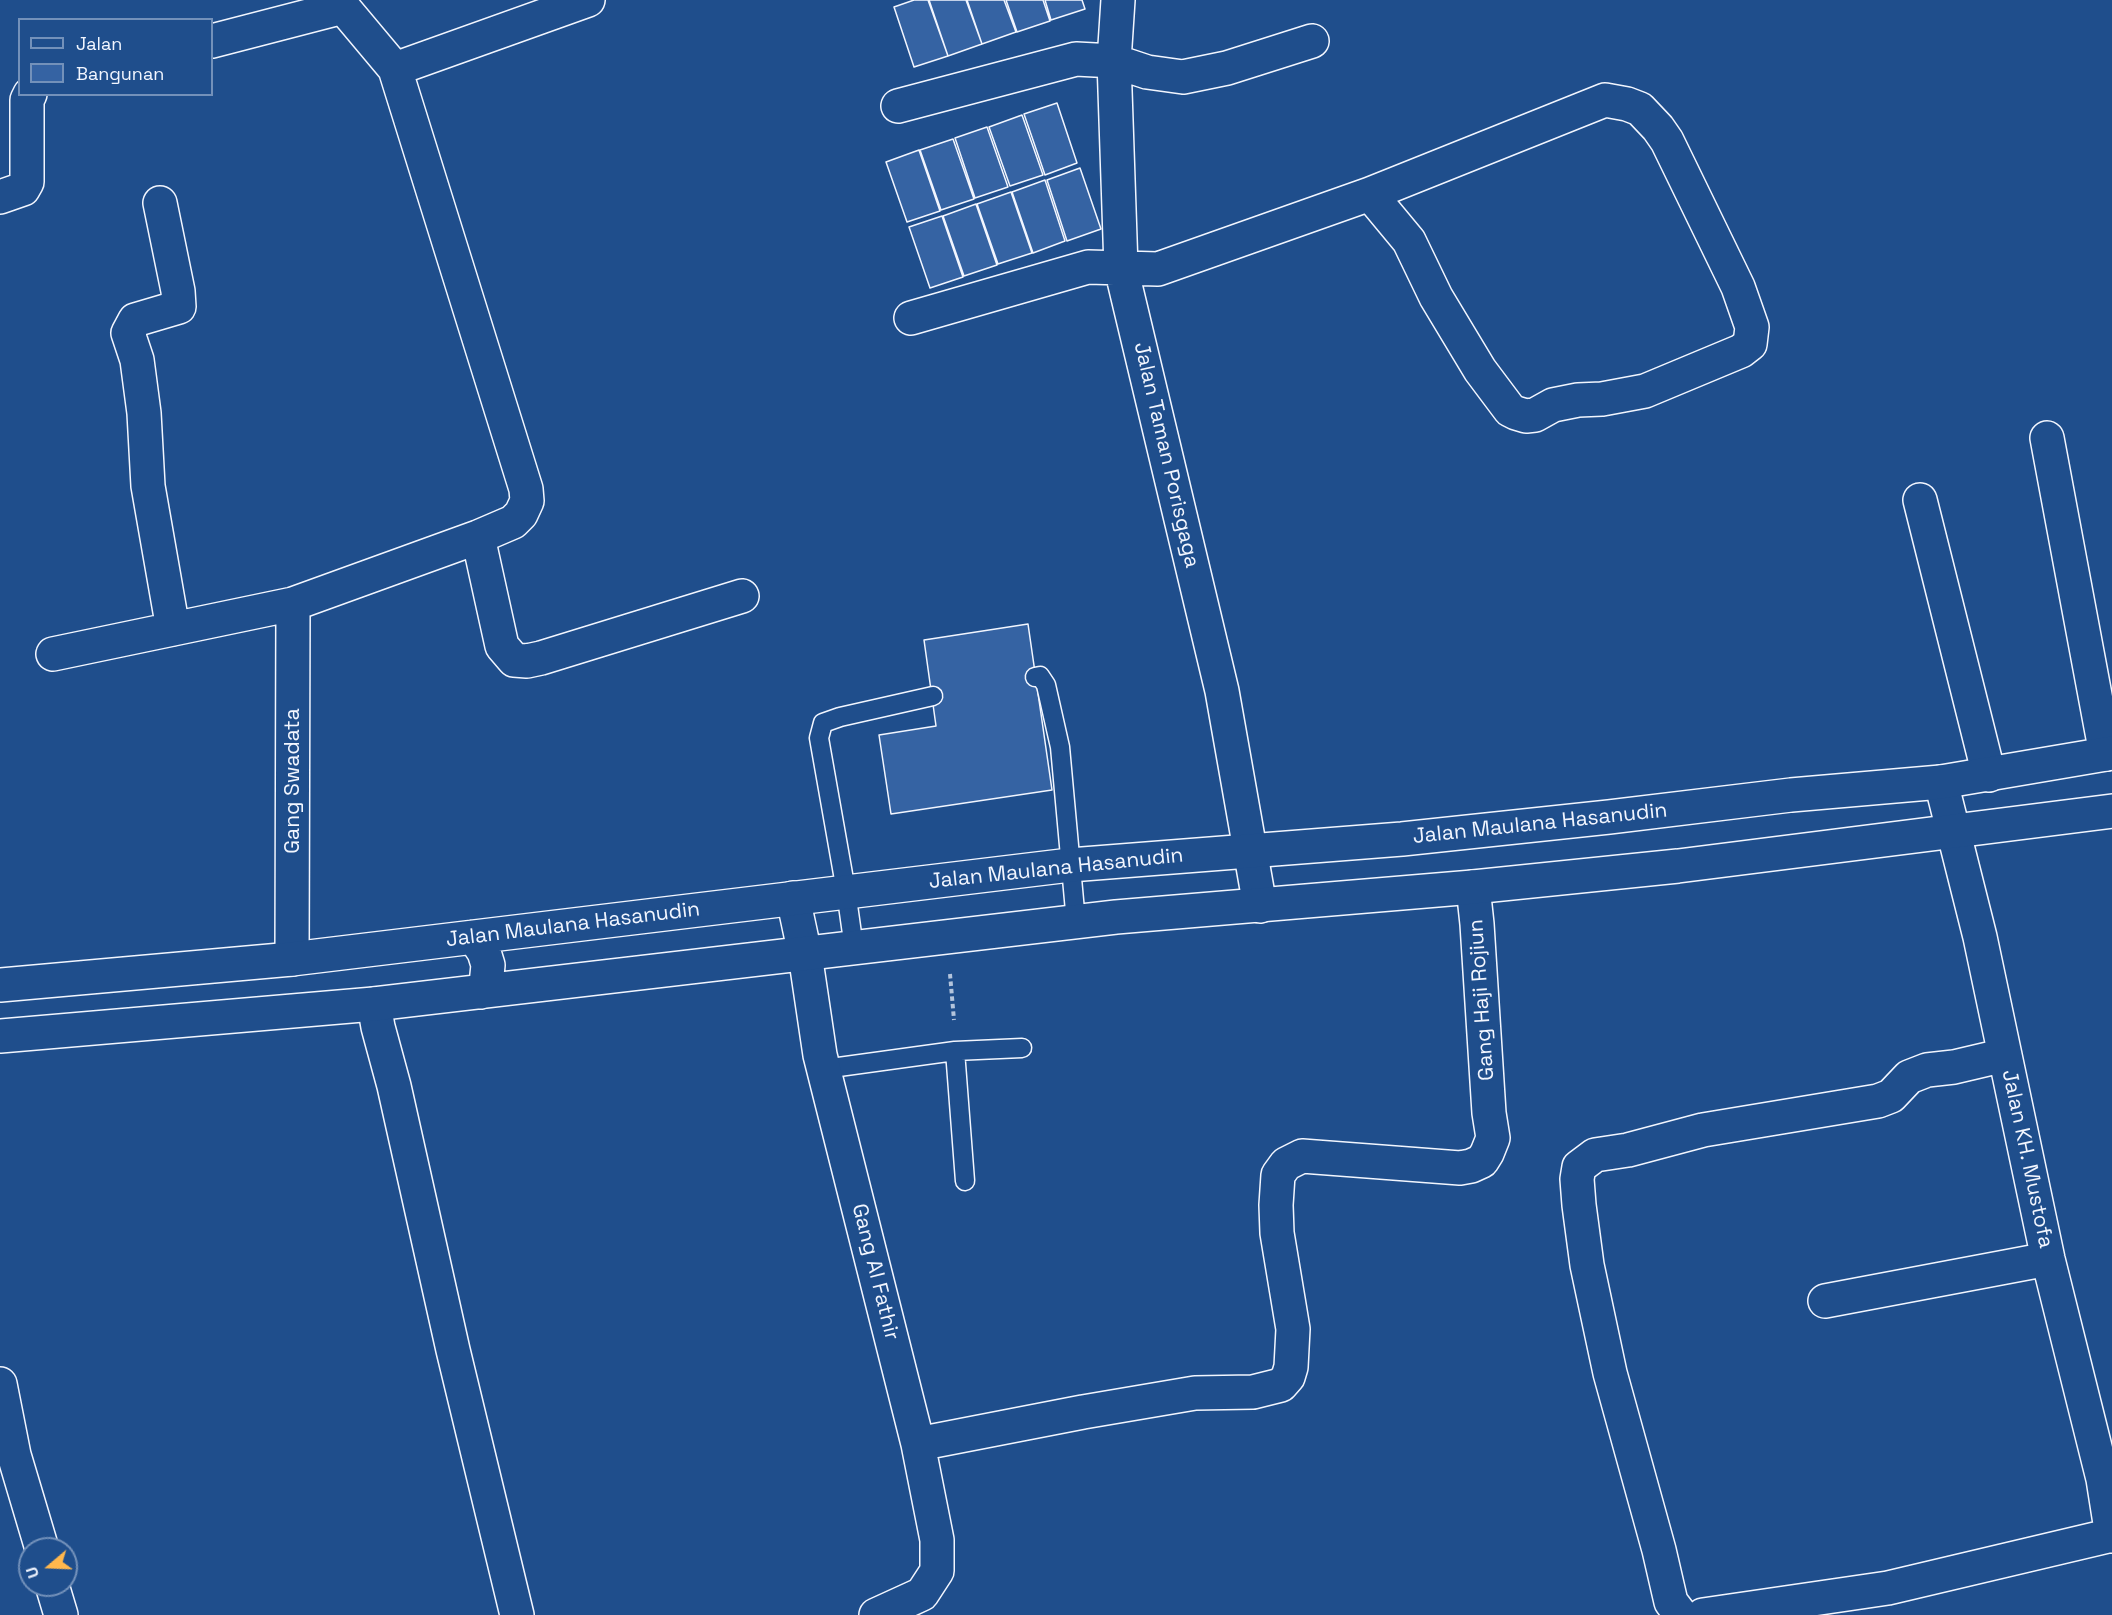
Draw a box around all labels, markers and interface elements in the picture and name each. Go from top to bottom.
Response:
legend [18,18,213,96]
text: Jalan [76,32,122,55]
text: Bangunan [76,62,164,85]
street label: Jalan Taman Porisgaga [1128,340,1204,570]
street label: Gang Swadata [280,708,306,854]
street label: Jalan Maulana Hasanudin [1411,798,1669,850]
street label: Jalan Maulana Hasanudin [927,843,1185,895]
street label: Jalan Maulana Hasanudin [445,897,701,953]
street label: Gang Haji Rojiun [1464,919,1500,1081]
street label: Jalan KH. Mustofa [1996,1068,2058,1250]
street label: Gang Al Fathir [846,1201,904,1343]
north arrow [18,1537,78,1597]
text: U [21,1564,44,1581]

